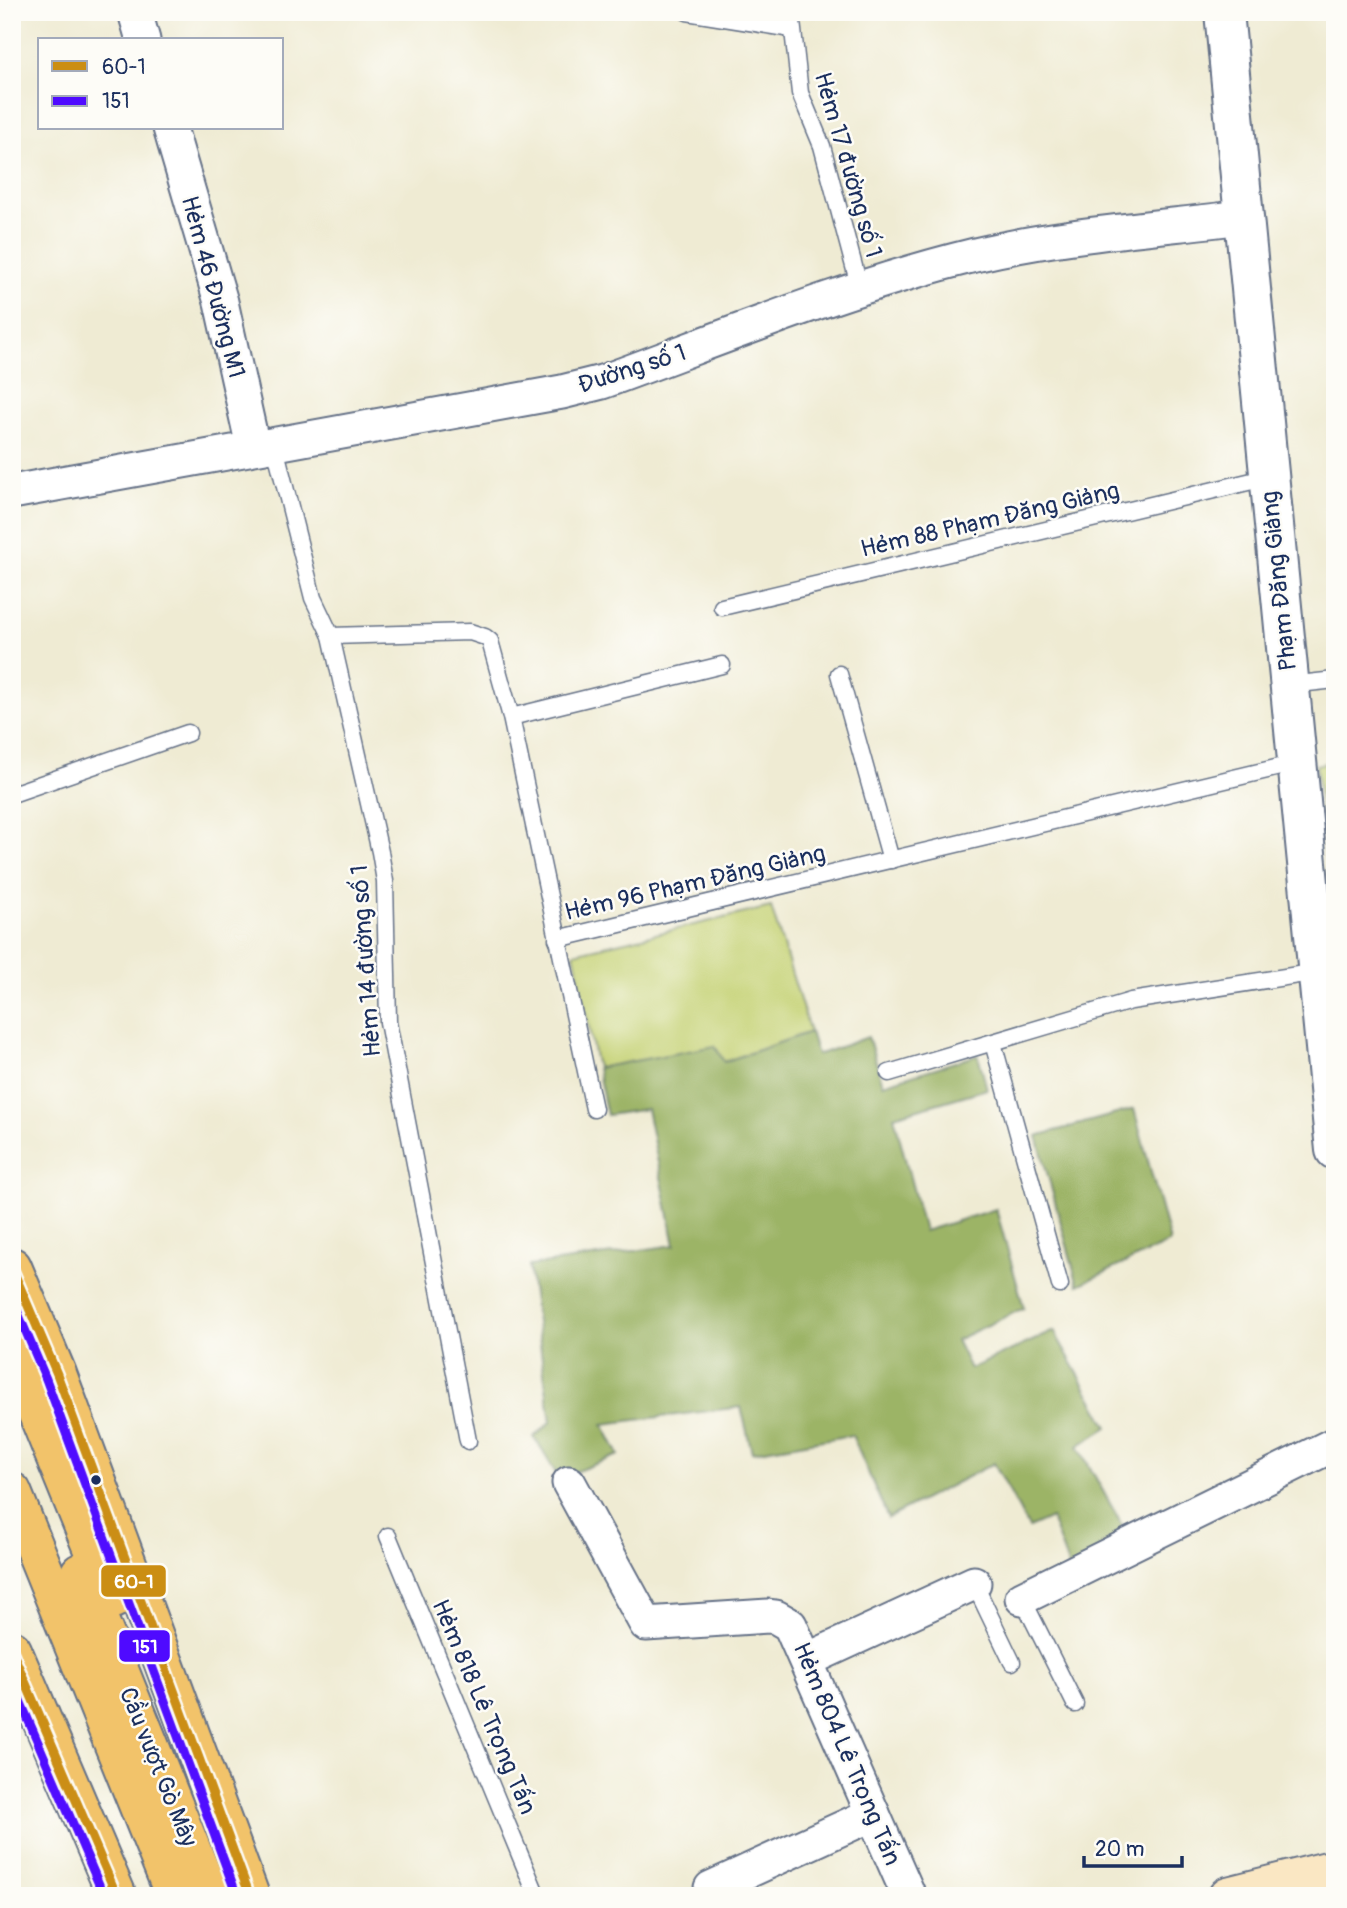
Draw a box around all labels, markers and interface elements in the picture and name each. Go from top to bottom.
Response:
legend [38,38,284,130]
text: 60-1 [102,54,146,81]
street label: Hẻm 17 đường số 1 [808,69,888,261]
text: 151 [102,88,130,115]
street label: Hẻm 46 Đường M1 [175,193,251,381]
street label: Đường số 1 [575,338,689,400]
street label: Hẻm 88 Phạm Đăng Giảng [858,476,1122,564]
street label: Phạm Đăng Giảng [1255,490,1303,672]
street label: Hẻm 96 Phạm Đăng Giảng [562,839,828,927]
street label: Hẻm 14 đường số 1 [345,864,387,1058]
unlabelled marker [89,1473,103,1487]
line badge: 60-1 [100,1564,167,1598]
text: 60-1 [114,1570,154,1594]
street label: Hẻm 818 Lê Trọng Tấn [426,1595,542,1819]
line badge: 151 [118,1629,171,1663]
text: 151 [132,1635,158,1659]
street label: Hẻm 804 Lê Trọng Tấn [787,1638,907,1870]
street label: Cầu vượt Gò Mây [113,1683,203,1851]
scale bar [1084,1824,1182,1868]
text: 20 m [1095,1836,1144,1863]

